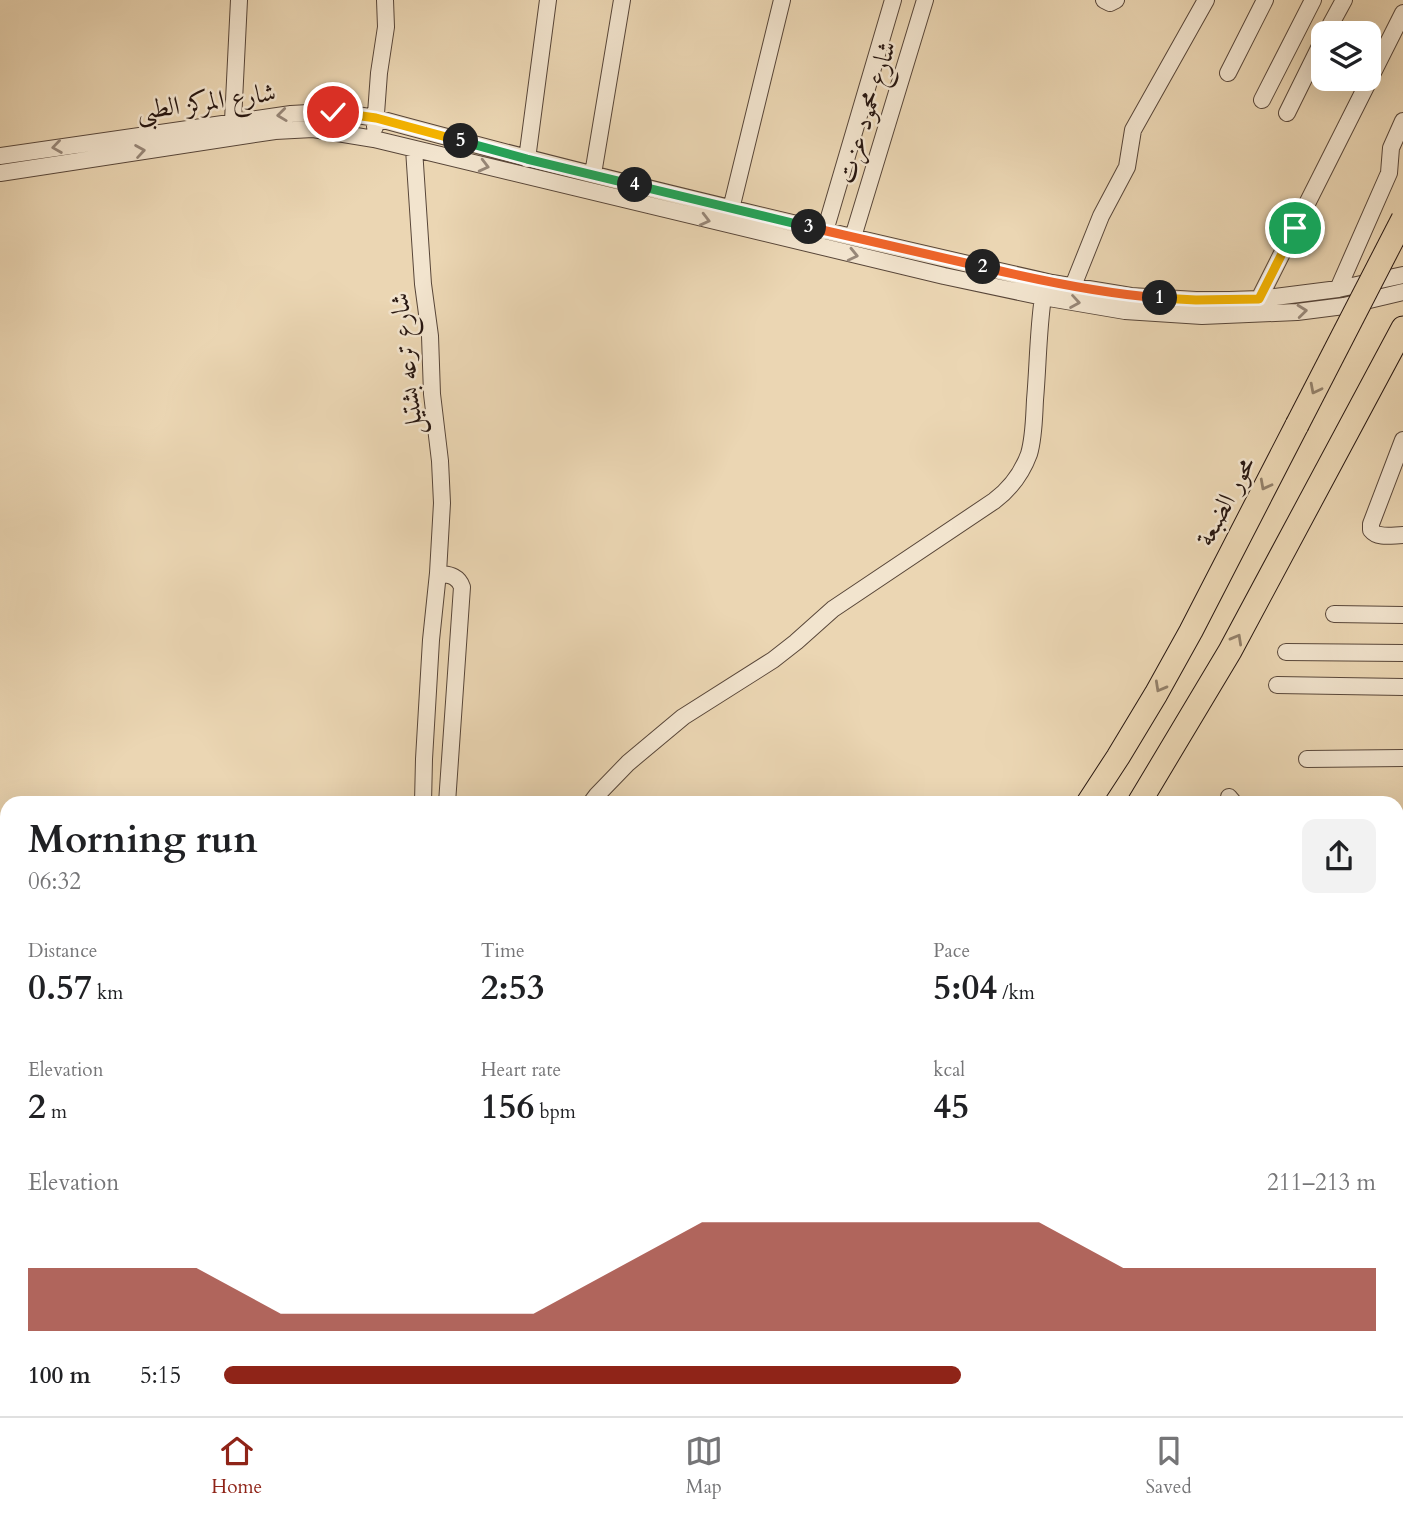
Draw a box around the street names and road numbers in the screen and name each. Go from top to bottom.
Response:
street label: شارع محمود عزت [828,36,909,189]
street label: شارع المركز الطبى [134,74,279,133]
street label: شارع ترعه بشتيل [382,291,435,437]
street label: محور الضبعة [1187,450,1264,552]

